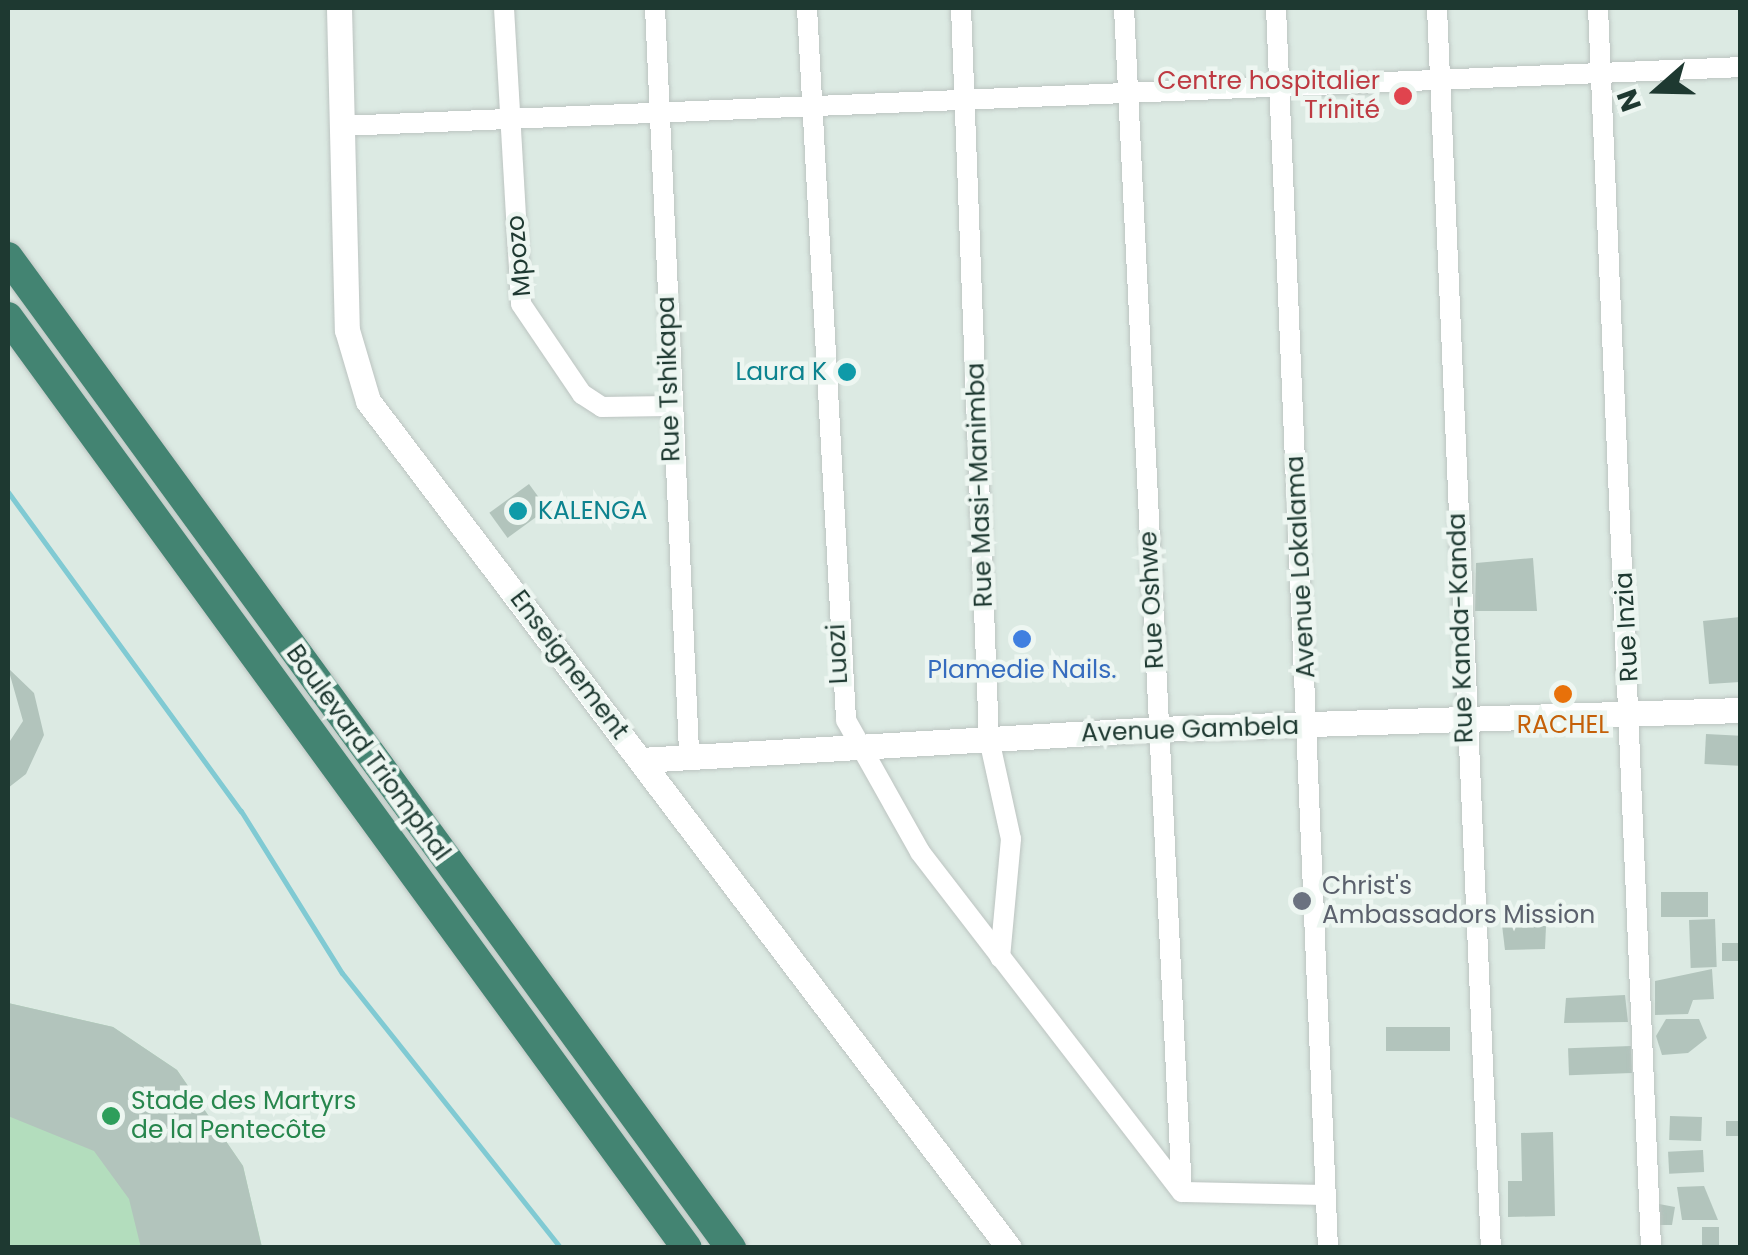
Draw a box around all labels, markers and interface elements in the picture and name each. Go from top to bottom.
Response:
north arrow [1608,40,1708,140]
place label: Centre hospitalier Trinité [1157,67,1380,126]
marker: Centre hospitalier Trinité [1390,83,1416,109]
text: N [1607,84,1651,117]
street label: Mpozo [500,214,538,298]
street label: Rue Tshikapa [651,296,687,462]
place label: Laura K [735,357,827,387]
marker: Laura K [836,361,858,383]
street label: Rue Masi-Manimba [961,362,999,608]
street label: Avenue Lokalama [1280,455,1322,679]
place label: KALENGA [538,496,647,526]
marker: KALENGA [507,500,529,522]
street label: Rue Kanda-Kanda [1442,512,1480,744]
street label: Rue Oshwe [1133,530,1171,670]
street label: Rue Inzia [1609,571,1645,683]
street label: Enseignement [503,585,635,745]
street label: Luozi [821,623,855,685]
marker: Plamedie Nails. [1011,628,1033,650]
street label: Boulevard Triomphal [280,639,456,867]
place label: Plamedie Nails. [927,655,1117,685]
marker: RACHEL [1552,683,1574,705]
place label: RACHEL [1517,710,1609,740]
street label: Avenue Gambela [1080,711,1300,749]
place label: Christ's Ambassadors Mission [1322,872,1595,931]
marker: Christ's Ambassadors Mission [1291,890,1313,912]
place label: Stade des Martyrs de la Pentecôte [131,1087,356,1146]
marker: Stade des Martyrs de la Pentecôte [100,1105,122,1127]

